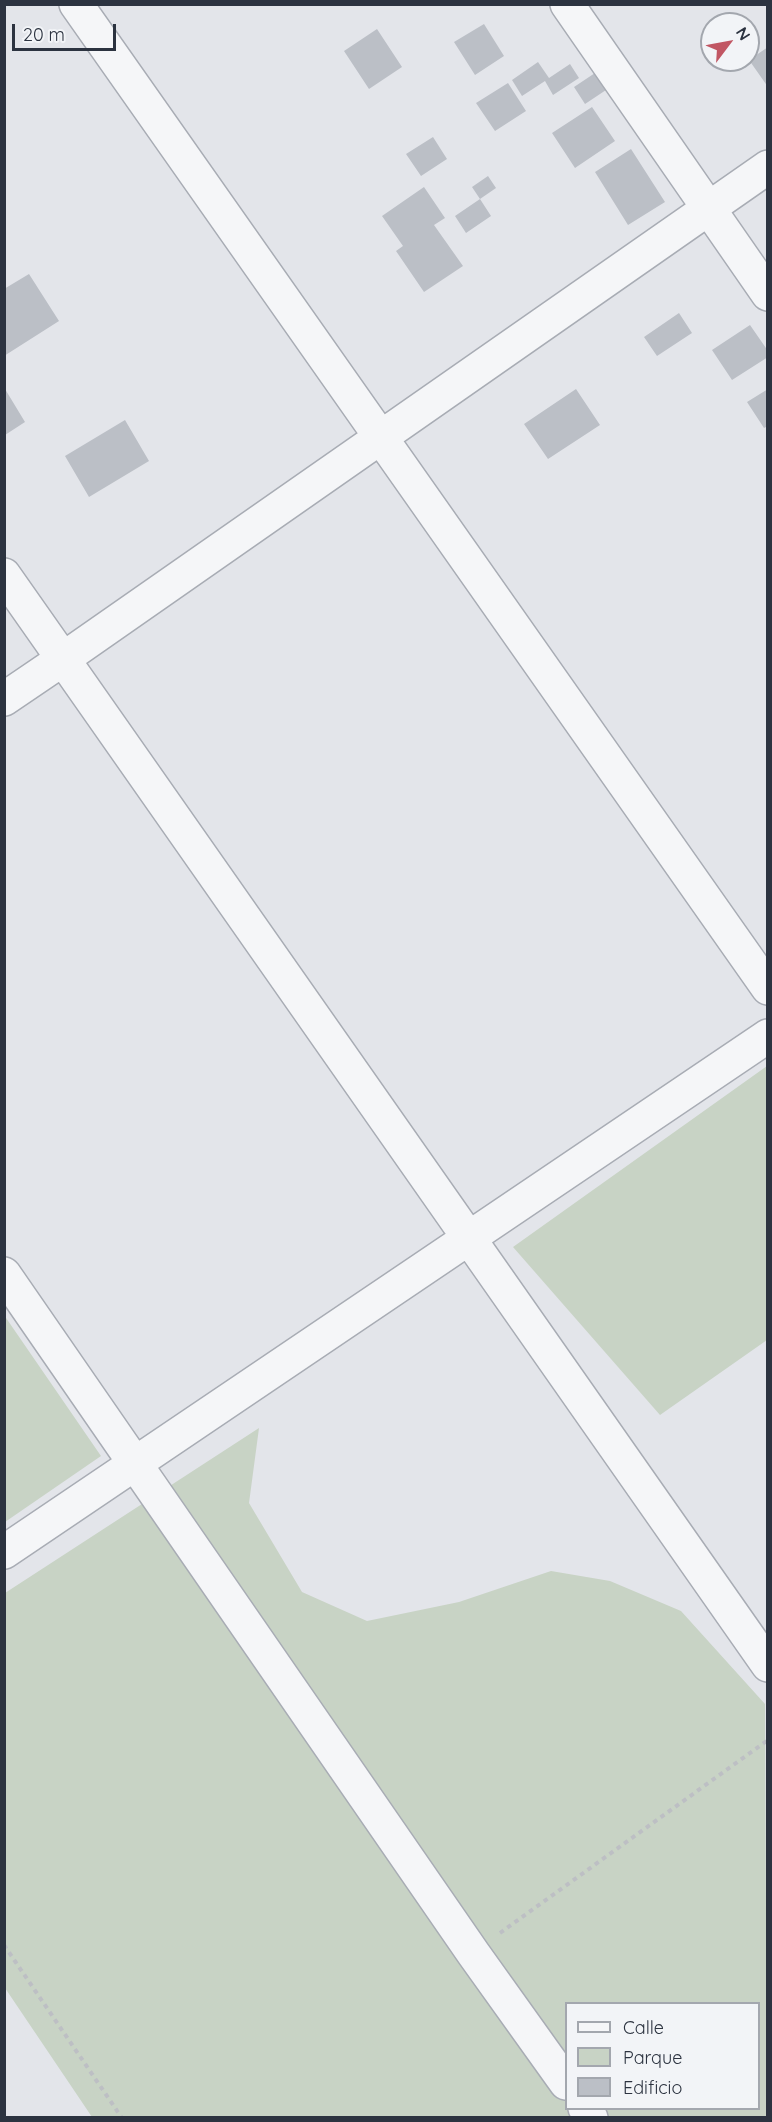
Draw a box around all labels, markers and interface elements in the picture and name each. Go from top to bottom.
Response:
scale bar [15,12,118,50]
north arrow [700,12,760,72]
text: 20 m [23,23,65,46]
text: N [732,23,755,44]
legend [565,2002,760,2110]
text: Calle [623,2016,664,2039]
text: Parque [623,2046,682,2069]
text: Edificio [623,2076,682,2099]

